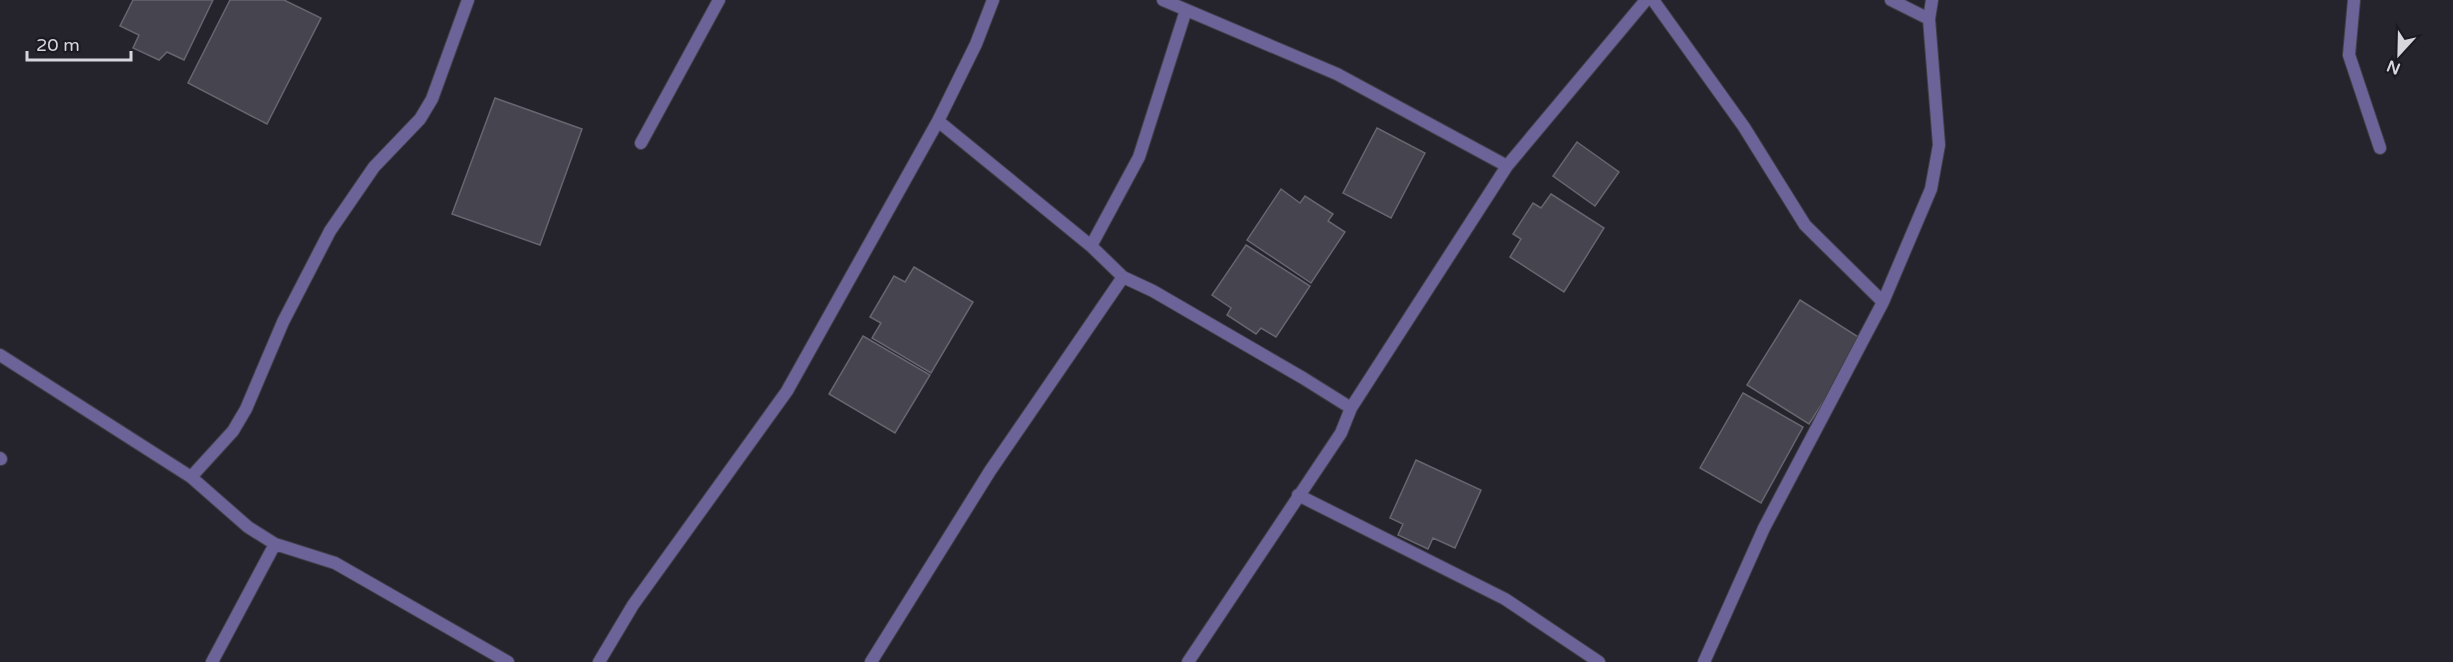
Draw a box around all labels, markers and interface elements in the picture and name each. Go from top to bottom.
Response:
scale bar [27,24,130,62]
north arrow [2369,24,2429,84]
text: 20 m [36,34,80,56]
text: N [2384,55,2403,79]

